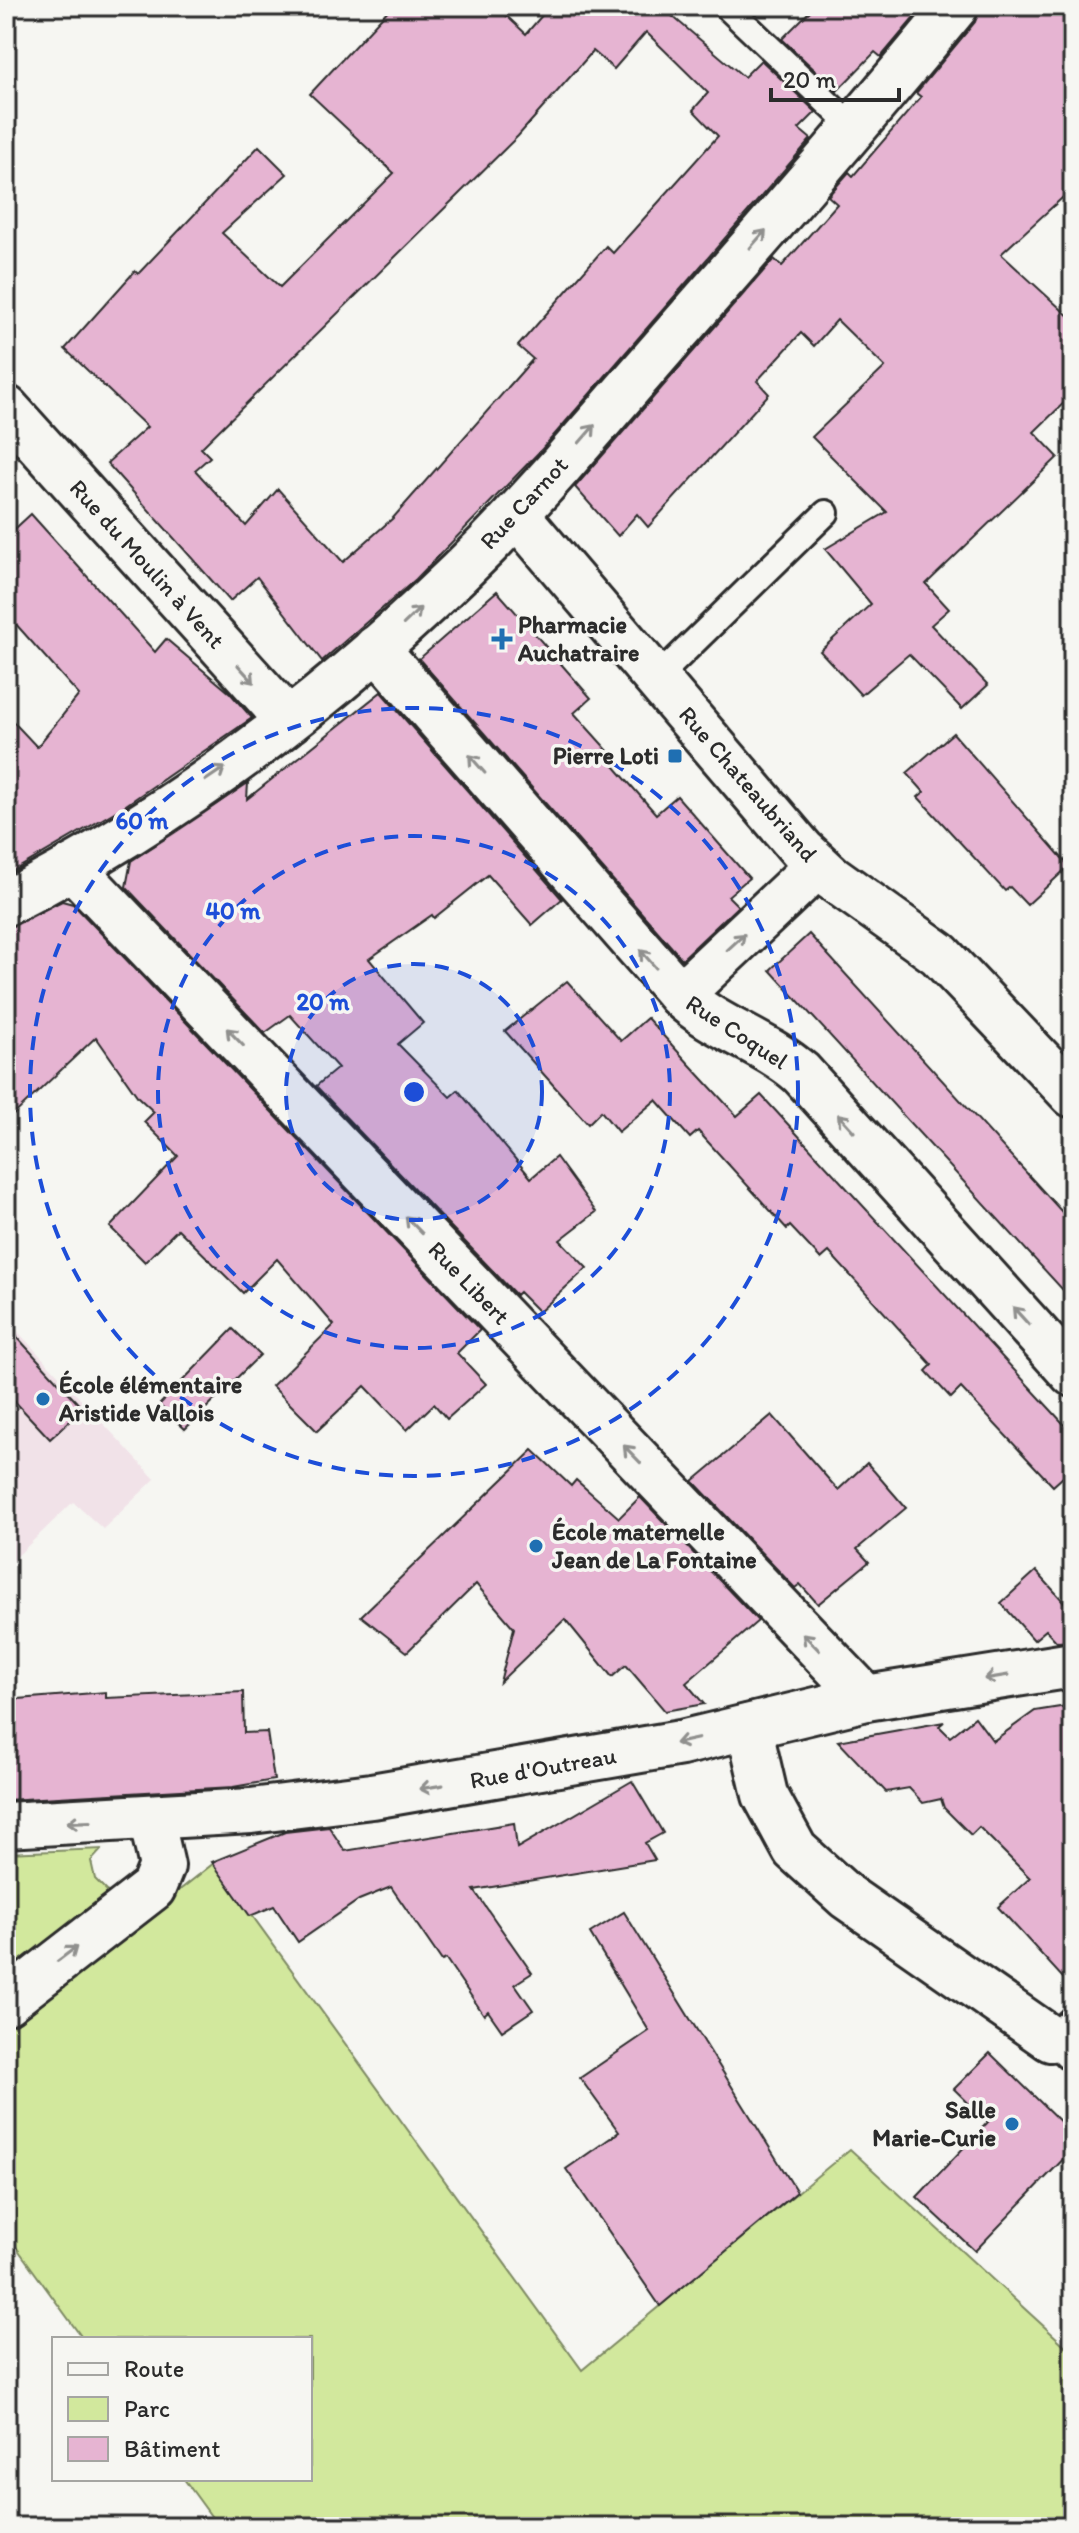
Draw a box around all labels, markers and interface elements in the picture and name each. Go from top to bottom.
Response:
scale bar [771,52,899,102]
text: 20 m [783,65,836,94]
one-way arrow [749,230,767,250]
one-way arrow [577,425,595,445]
street label: Rue Carnot [473,450,574,555]
street label: Rue du Moulin à Vent [64,473,231,654]
one-way arrow [402,607,421,626]
place label: Pharmacie Auchatraire [517,610,639,667]
marker: Pharmacie Auchatraire [493,630,511,648]
one-way arrow [237,663,255,683]
street label: Rue Chateaubriand [673,700,824,867]
place label: Pierre Loti [553,741,659,770]
marker: Pierre Loti [666,747,684,765]
one-way arrow [468,754,486,774]
one-way arrow [204,766,226,783]
text: 60 m [115,806,169,835]
text: 40 m [206,896,261,925]
one-way arrow [726,933,746,951]
one-way arrow [639,950,657,970]
text: 20 m [297,987,350,1016]
street label: Rue Coquel [681,988,794,1075]
one-way arrow [225,1027,244,1047]
centre of rings [400,1078,428,1106]
one-way arrow [837,1114,855,1134]
one-way arrow [405,1216,424,1235]
street label: Rue Libert [423,1235,516,1330]
one-way arrow [1011,1306,1030,1326]
place label: École élémentaire Aristide Vallois [58,1370,242,1427]
marker: École élémentaire Aristide Vallois [34,1390,52,1408]
one-way arrow [623,1445,642,1464]
place label: École maternelle Jean de La Fontaine [551,1517,757,1574]
marker: École maternelle Jean de La Fontaine [527,1537,545,1555]
one-way arrow [802,1632,821,1652]
one-way arrow [984,1670,1009,1685]
one-way arrow [674,1734,700,1749]
street label: Rue d'Outreau [467,1740,618,1795]
one-way arrow [419,1780,444,1795]
one-way arrow [66,1814,93,1829]
one-way arrow [56,1945,78,1962]
place label: Salle Marie-Curie [872,2095,996,2152]
marker: Salle Marie-Curie [1003,2115,1021,2133]
legend [52,2337,312,2481]
text: Route [124,2354,184,2383]
text: Parc [124,2394,170,2423]
text: Bâtiment [124,2434,220,2463]

